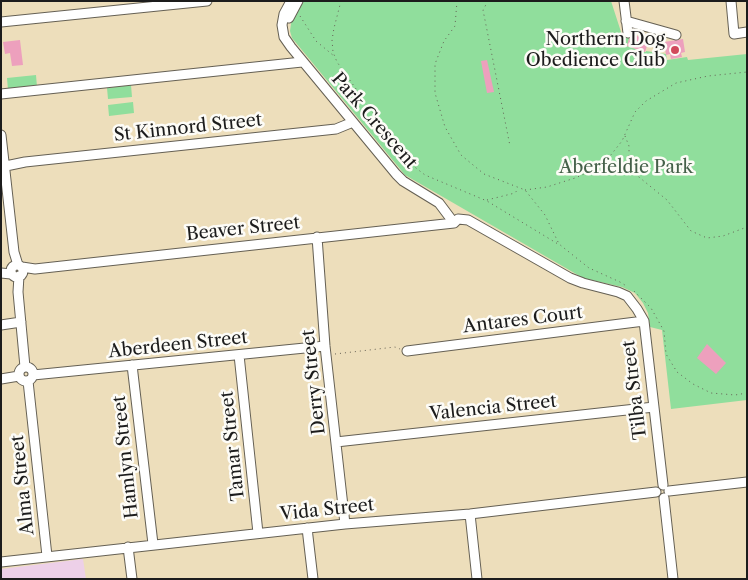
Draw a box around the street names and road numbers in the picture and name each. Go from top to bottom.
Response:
street label: Park Crescent [326,69,422,173]
street label: St Kinnord Street [113,109,263,147]
street label: Beaver Street [185,212,301,246]
street label: Antares Court [462,302,584,338]
street label: Aberdeen Street [107,327,249,363]
street label: Derry Street [298,328,330,436]
street label: Tilba Street [618,339,652,441]
street label: Tamar Street [216,390,250,502]
street label: Valencia Street [428,391,558,425]
street label: Hamlyn Street [109,394,143,520]
street label: Alma Street [7,434,39,536]
street label: Vida Street [279,494,375,526]

